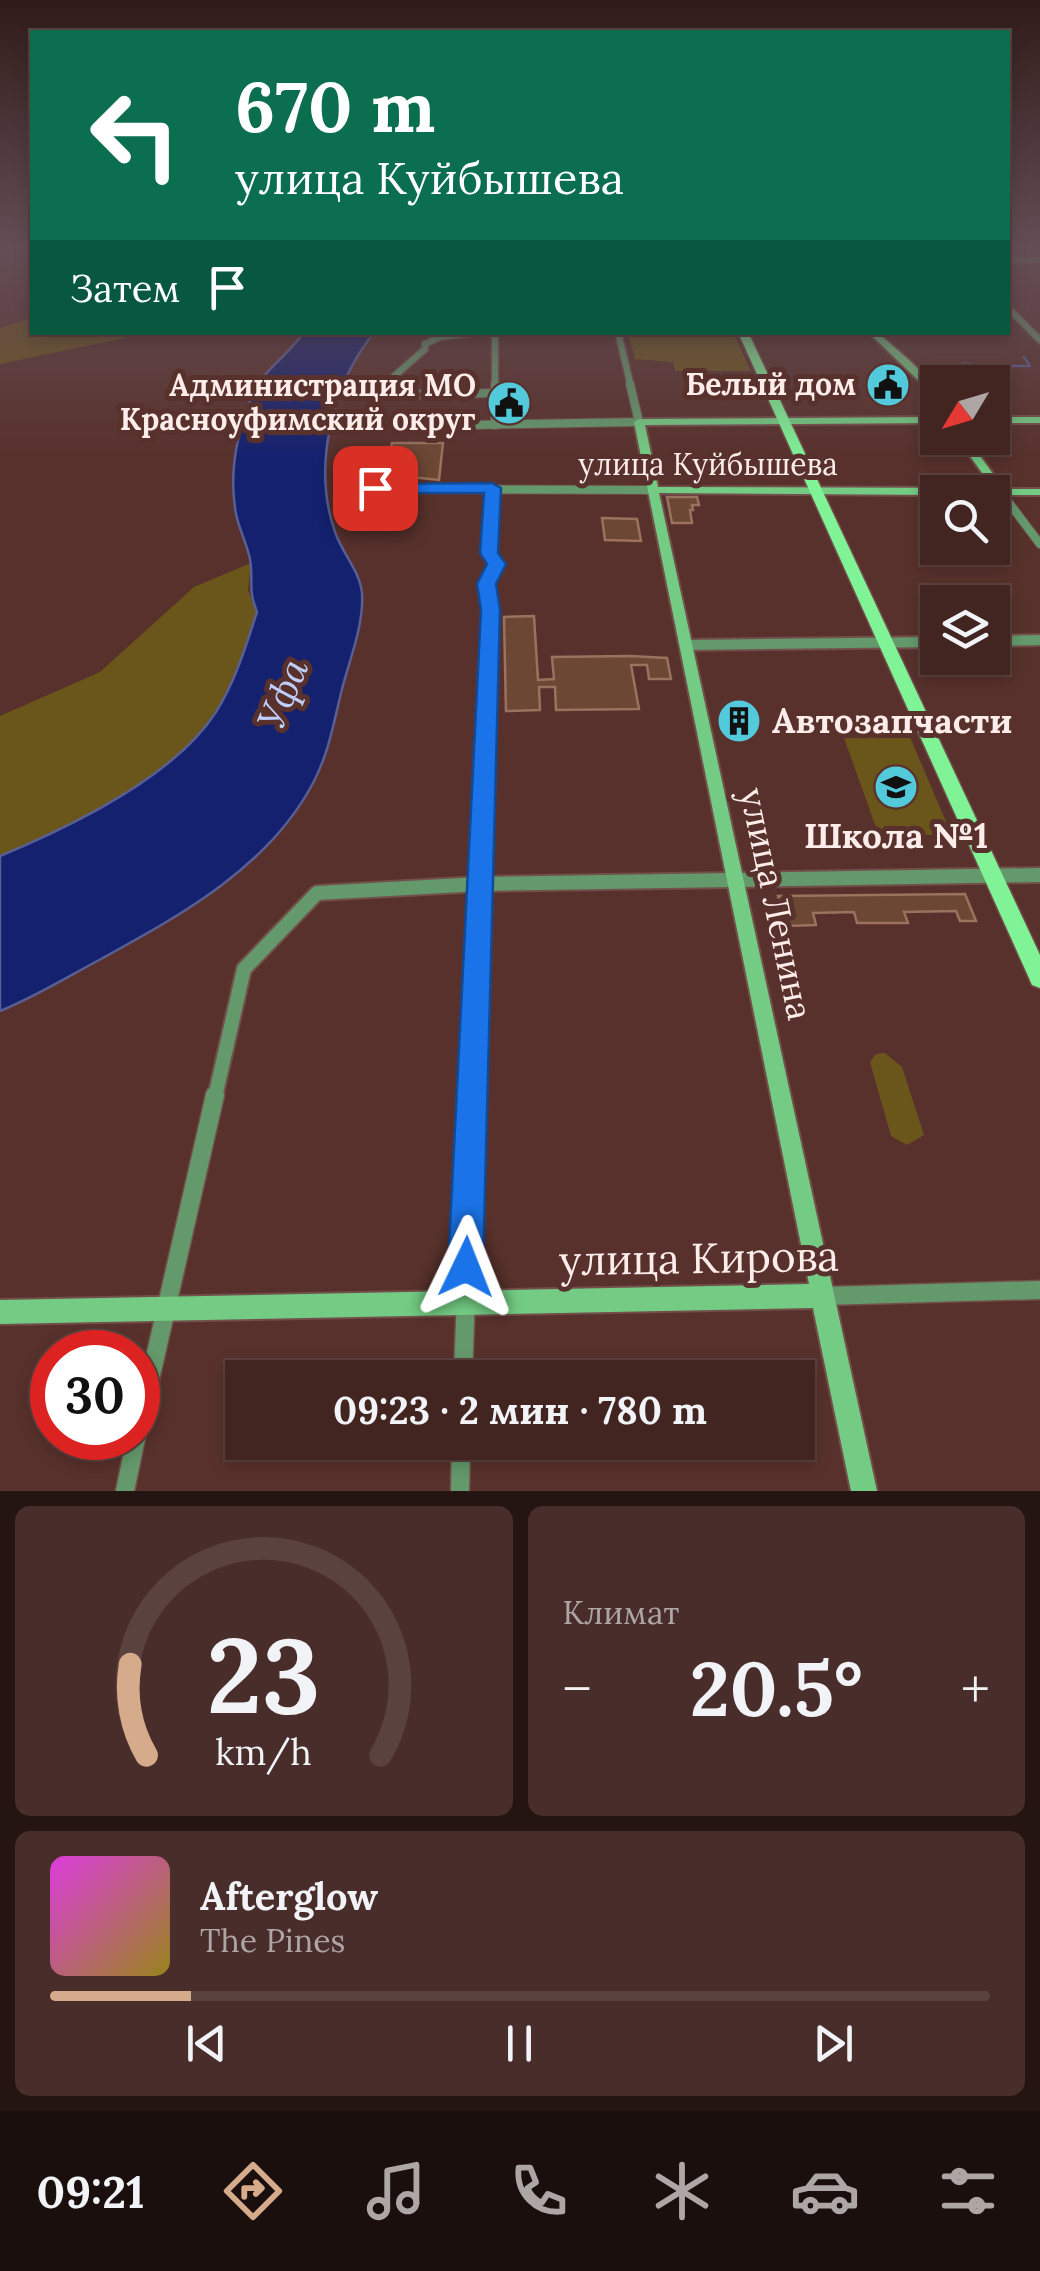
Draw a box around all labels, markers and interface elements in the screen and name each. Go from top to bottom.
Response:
text: 670 m [235,62,435,151]
icon: left [70,70,200,200]
text: улица Куйбышева [235,149,624,206]
icon: arrive [200,260,255,315]
text: Затем [70,264,180,312]
public building icon: Белый дом [865,362,911,408]
place label: Белый дом [686,365,856,403]
north arrow [920,365,1010,455]
map controls [920,365,1010,675]
place label: Администрация МО Красноуфимский округ [120,366,476,439]
public building icon: Администрация МО Красноуфимский округ [486,380,532,426]
street label: улица Куйбышева [578,445,838,484]
pin [333,446,418,531]
icon: arrive [348,461,403,516]
button: search [920,475,1010,565]
button: layers [920,585,1010,675]
water label: Уфа [246,651,318,736]
building icon: Автозапчасти [716,698,762,744]
place label: Автозапчасти [772,698,1012,743]
school or university icon: Школа №1 [873,764,919,810]
street label: улица Ленина [730,784,823,1024]
place label: Школа №1 [804,813,988,858]
position arrow [414,1215,518,1319]
street label: улица Кирова [559,1229,839,1287]
speed limit sign: 30 [30,1330,160,1460]
text: 09:23 · 2 мин · 780 m [333,1386,707,1434]
text: Климат [563,1592,679,1633]
text: 23 [207,1608,321,1741]
text: 20.5° [690,1641,863,1737]
text: − [563,1654,592,1724]
text: + [961,1654,990,1724]
text: km/h [215,1729,312,1775]
text: Afterglow [200,1872,378,1920]
text: The Pines [200,1920,345,1961]
icon: previous [179,2016,234,2071]
icon: pause [492,2016,547,2071]
icon: next [806,2016,861,2071]
icon: directions [218,2156,288,2226]
icon: music [361,2156,431,2226]
icon: phone [504,2156,574,2226]
icon: climate [647,2156,717,2226]
icon: car [790,2156,860,2226]
icon: filters [933,2156,1003,2226]
text: 09:21 [37,2163,145,2220]

